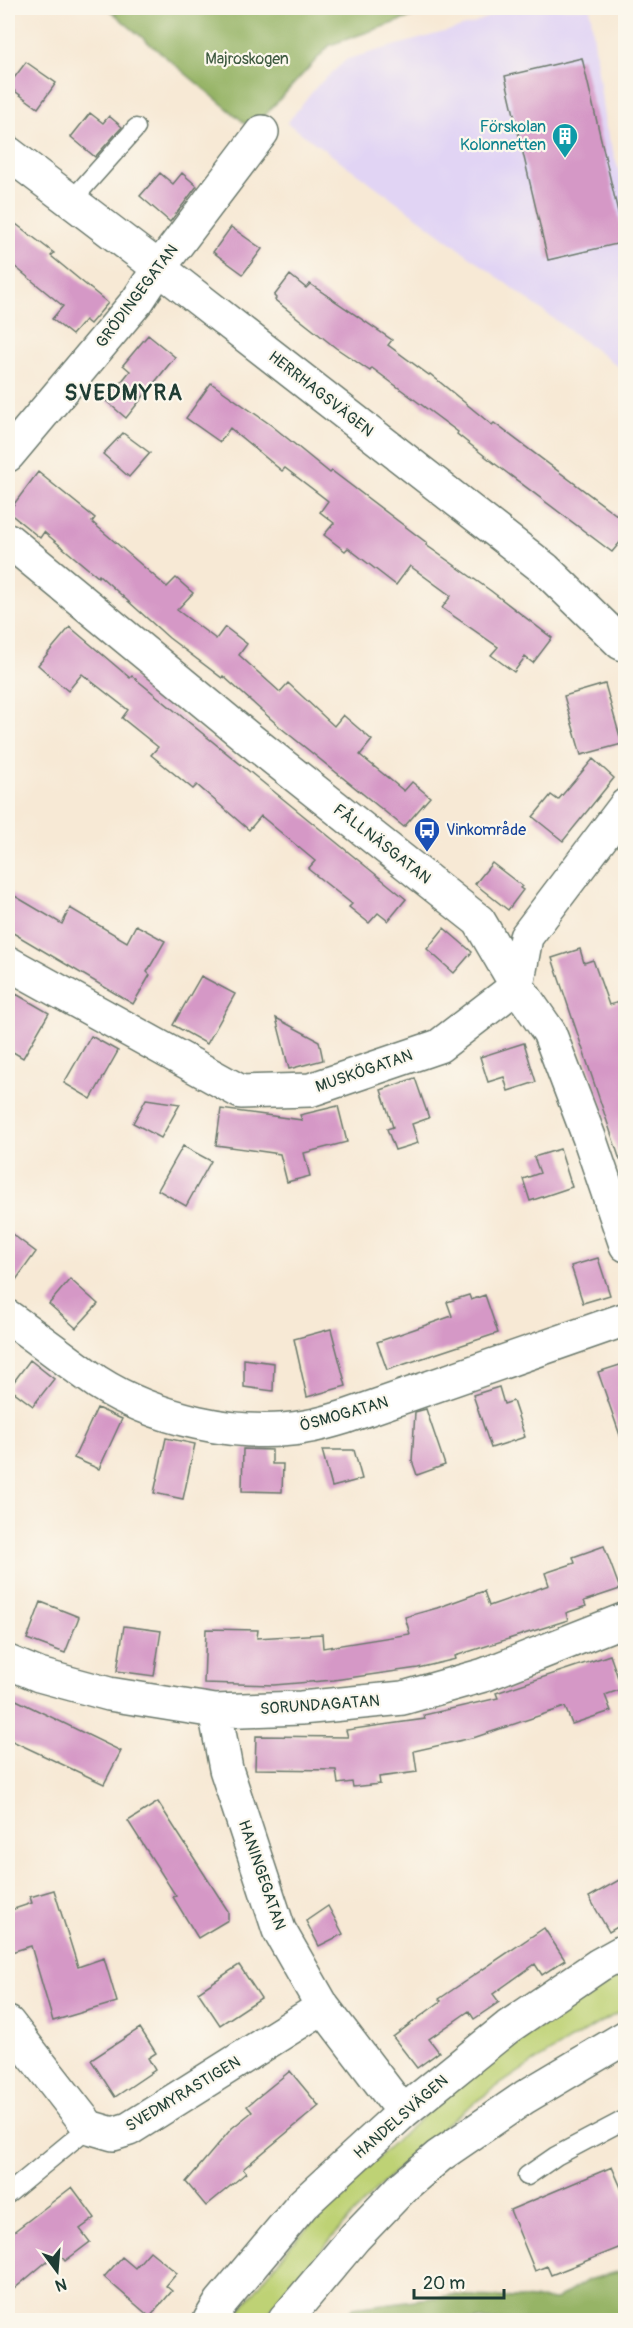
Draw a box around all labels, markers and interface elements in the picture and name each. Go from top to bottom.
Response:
park label: Majroskogen [205,49,289,69]
place label: Förskolan Kolonnetten [460,117,546,155]
building icon: Förskolan Kolonnetten [550,121,580,159]
street label: GRÖDINGEGATAN [92,240,182,352]
street label: HERRHAGSVÄGEN [264,347,378,441]
district label: SVEDMYRA [65,379,183,407]
street label: FÅLLNÄSGATAN [329,799,436,888]
bus stop icon: Vinkområde [412,815,442,853]
place label: Vinkområde [446,820,526,840]
street label: MUSKÖGATAN [313,1045,415,1097]
street label: ÖSMOGATAN [297,1392,391,1436]
street label: SORUNDAGATAN [260,1691,380,1719]
street label: HANINGEGATAN [234,1817,290,1933]
street label: SVEDMYRASTIGEN [122,2052,244,2136]
street label: HANDELSVÄGEN [350,2071,452,2163]
north arrow [27,2241,87,2301]
scale bar [414,2262,504,2300]
text: 20 m [423,2272,465,2295]
text: N [53,2273,69,2296]

